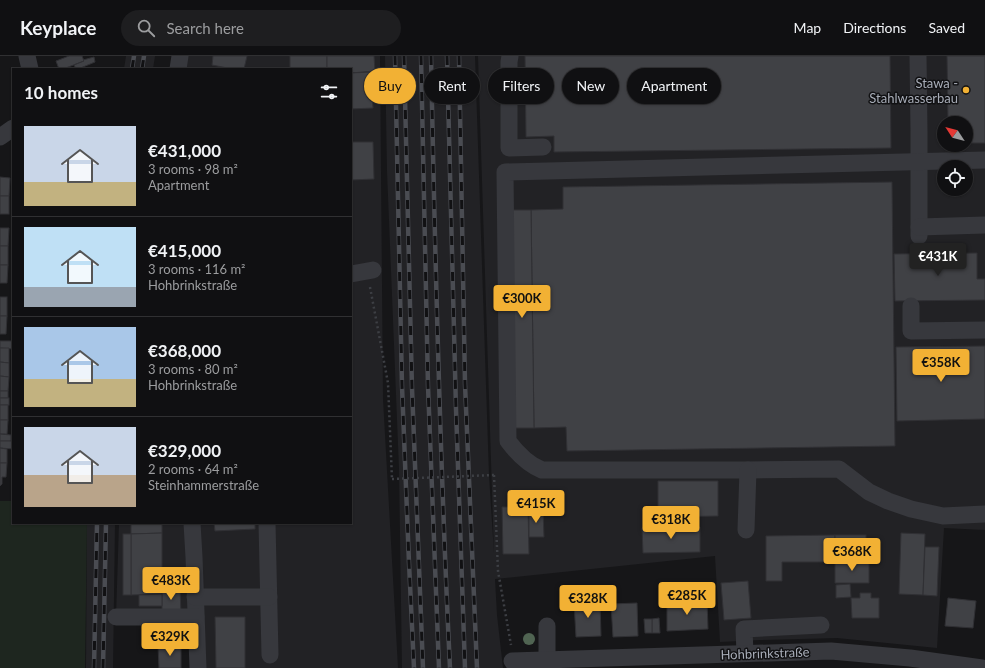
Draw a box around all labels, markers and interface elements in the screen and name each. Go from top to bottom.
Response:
search box [121,10,401,46]
text: Keyplace [20,16,97,39]
icon: search [135,17,157,39]
text: Search here [167,19,244,37]
text: Map [794,19,821,36]
text: Directions [843,19,906,36]
text: Saved [928,19,965,36]
chip: Buy [364,68,416,104]
chip: Rent [424,68,480,104]
chip: Filters [488,68,554,104]
chip: New [562,68,619,104]
chip: Apartment [627,68,721,104]
place label: Stawa - Stahlwasserbau [869,75,958,106]
icon: filters [318,81,340,103]
text: 10 homes [24,82,98,103]
marker: Stawa - Stahlwasserbau [961,85,971,95]
north arrow [937,116,973,152]
map controls [937,116,973,196]
text: €431,000 [148,140,221,161]
icon: home [56,142,104,190]
button: locate [937,160,973,196]
text: 3 rooms · 98 m² [148,161,238,177]
text: Apartment [148,177,209,193]
text: €415,000 [148,240,221,261]
icon: home [56,243,104,291]
pin: €431K [910,243,966,277]
text: €431K [918,248,958,264]
text: 3 rooms · 116 m² [148,261,245,277]
text: Hohbrinkstraße [148,277,237,293]
pin: €300K [494,285,550,319]
text: €300K [502,290,542,306]
text: €368,000 [148,340,221,361]
icon: home [56,343,104,391]
pin: €358K [913,349,969,383]
text: €358K [921,354,961,370]
text: 3 rooms · 80 m² [148,361,238,377]
text: Hohbrinkstraße [148,377,237,393]
text: €329,000 [148,440,221,461]
icon: home [56,443,104,491]
text: 2 rooms · 64 m² [148,461,238,477]
text: Steinhammerstraße [148,477,259,493]
pin: €415K [508,490,564,524]
text: €415K [516,495,556,511]
pin: €318K [643,506,699,540]
text: €318K [651,511,691,527]
pin: €368K [824,538,880,572]
text: €368K [832,543,872,559]
pin: €483K [143,567,199,601]
text: €483K [151,572,191,588]
pin: €285K [659,582,715,616]
pin: €328K [560,585,616,619]
text: €285K [667,587,707,603]
text: €328K [568,590,608,606]
pin: €329K [142,623,198,657]
text: €329K [150,628,190,644]
street label: Hohbrinkstraße [720,643,810,663]

